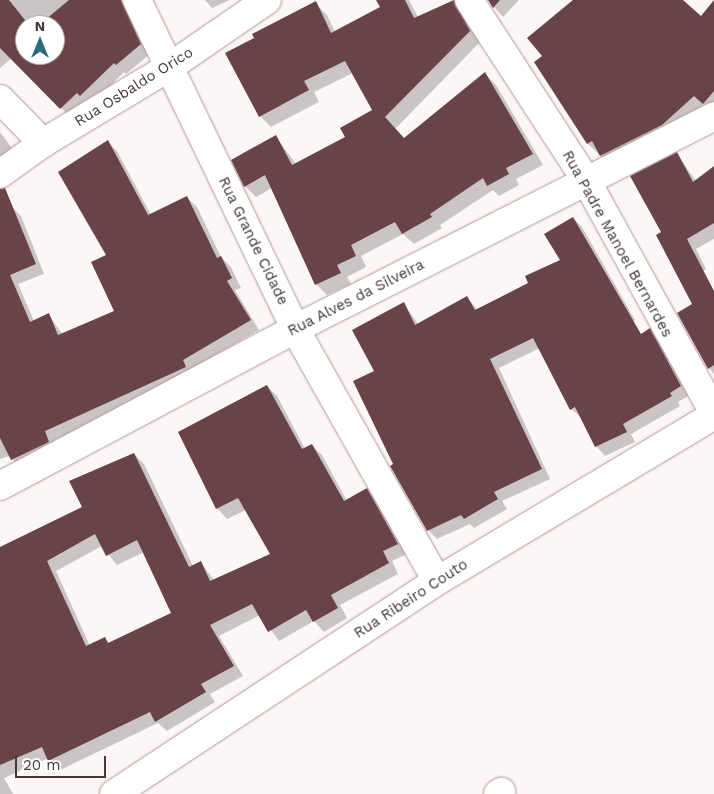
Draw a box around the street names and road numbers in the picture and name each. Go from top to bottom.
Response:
street label: Rua Osbaldo Orico [71,43,197,131]
street label: Rua Padre Manoel Bernardes [558,147,676,341]
street label: Rua Grande Cidade [214,174,292,308]
street label: Rua Alves da Silveira [284,255,428,341]
street label: Rua Ribeiro Couto [351,555,471,643]

